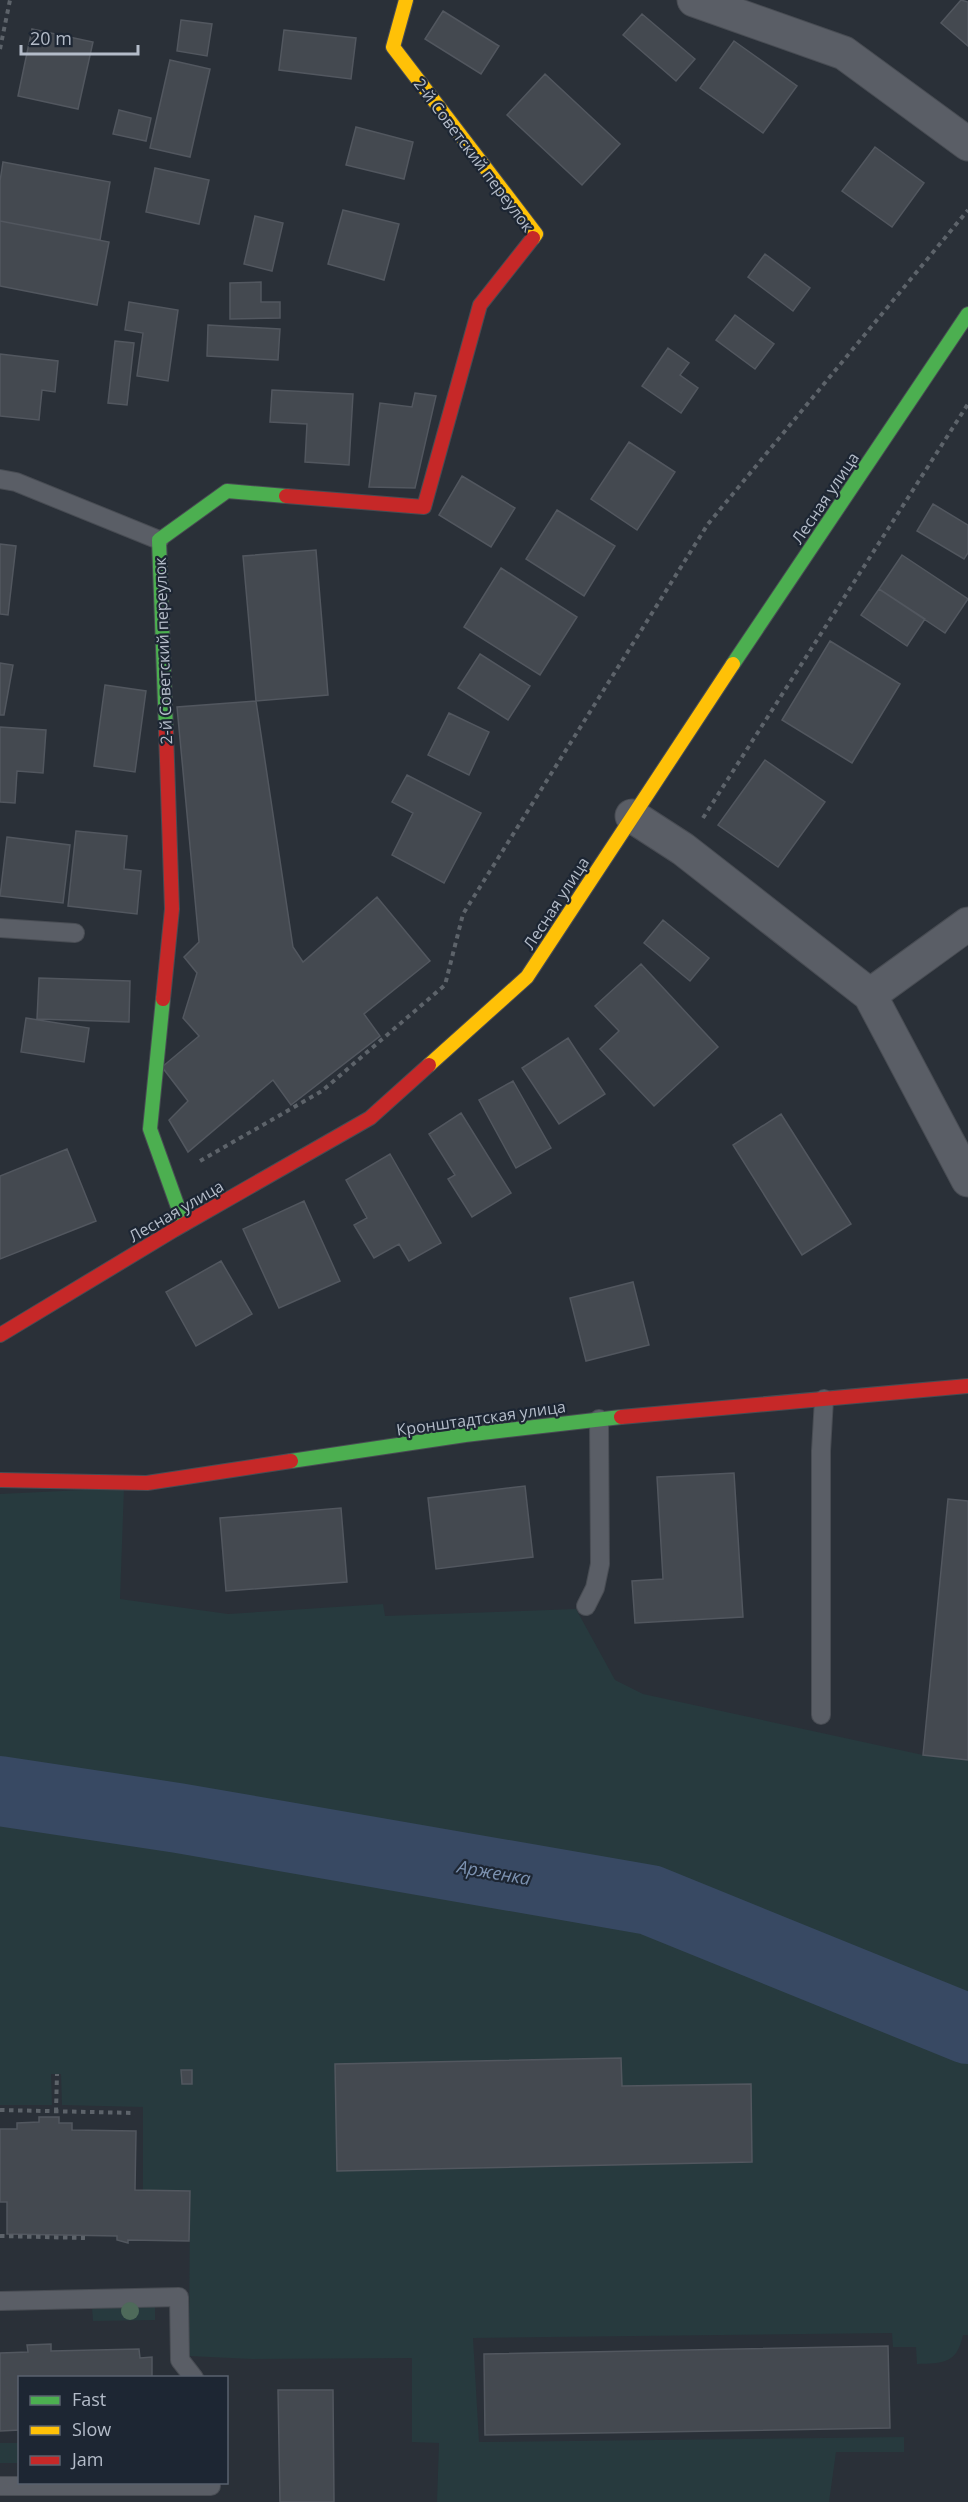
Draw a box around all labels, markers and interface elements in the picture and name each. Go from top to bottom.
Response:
scale bar [21,18,138,56]
text: 20 m [30,26,72,50]
street label: 2-й Советский переулок [409,74,540,237]
street label: Лесная улица [786,448,864,548]
street label: 2-й Советский переулок [149,556,177,745]
street label: Лесная улица [518,852,594,954]
street label: Лесная улица [125,1175,227,1247]
street label: Кронштадтская улица [395,1395,567,1441]
water label: Арженка [454,1853,533,1890]
legend [18,2376,228,2484]
text: Fast [72,2387,106,2411]
text: Slow [72,2417,111,2441]
text: Jam [70,2447,104,2471]

